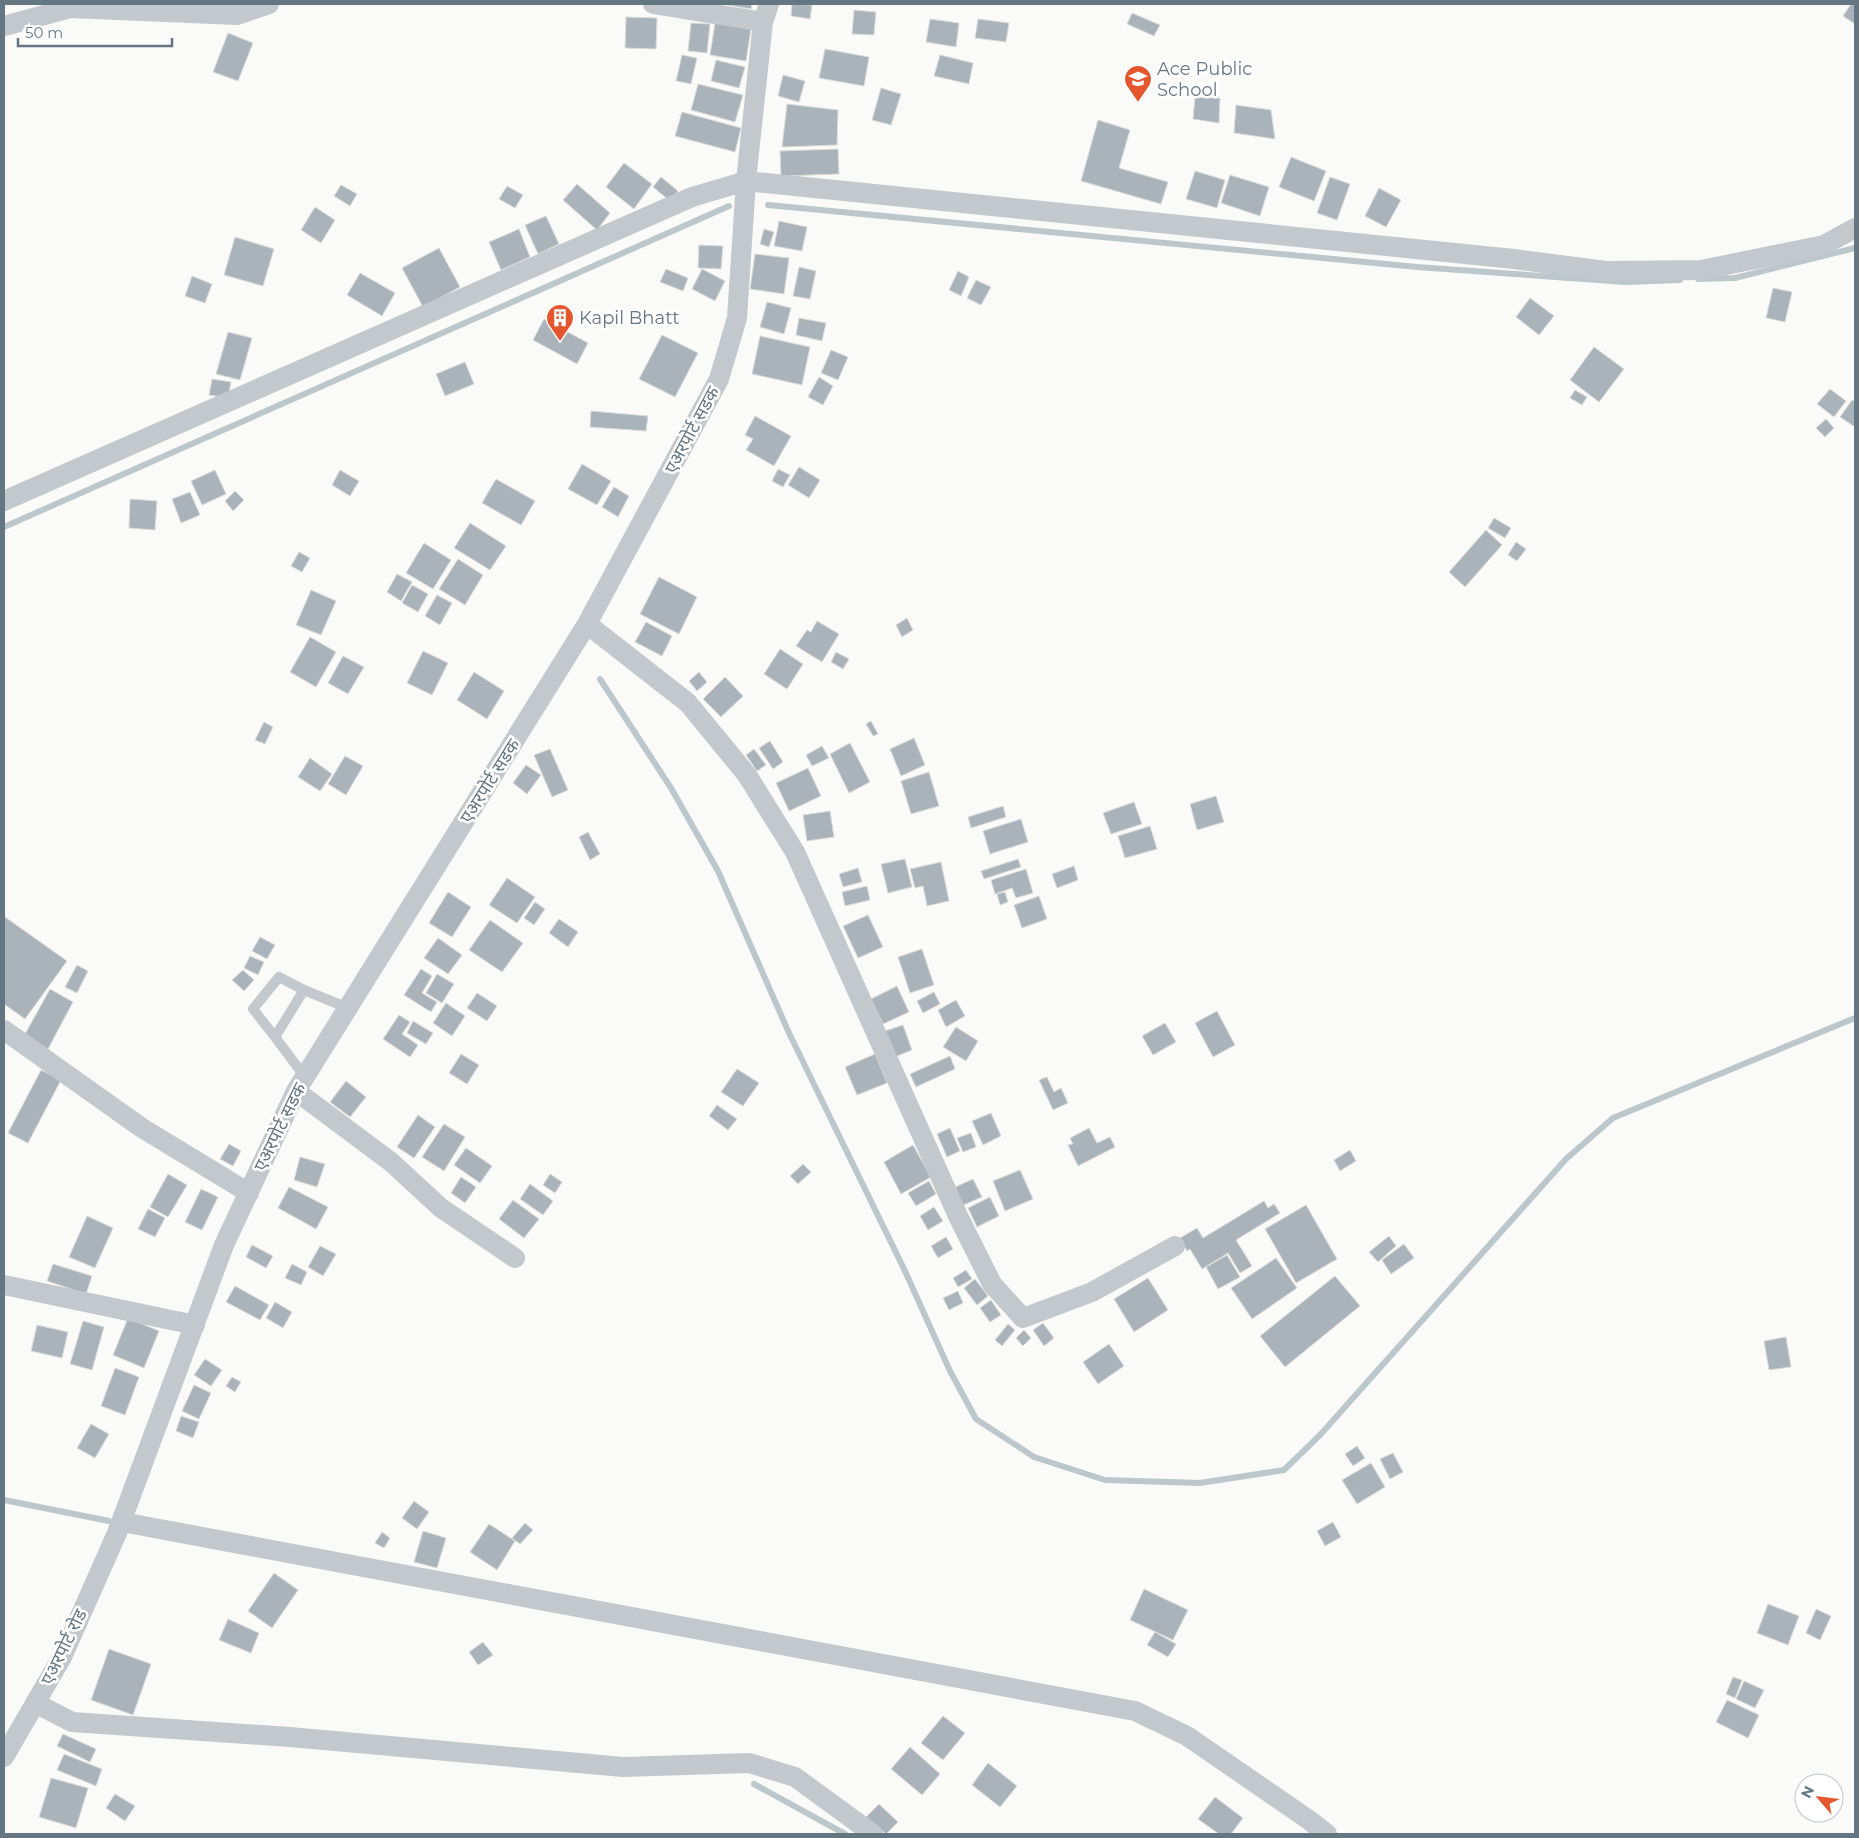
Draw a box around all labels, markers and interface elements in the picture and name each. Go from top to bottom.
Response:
scale bar [18,15,171,47]
text: 50 m [25,23,63,42]
place label: Ace Public School [1157,58,1252,101]
school or university icon: Ace Public School [1123,64,1153,103]
building icon: Kapil Bhatt [545,303,575,342]
place label: Kapil Bhatt [579,307,680,329]
street label: एअरपोर्ट सडक [660,382,725,477]
street label: एअरपोर्ट सडक [455,734,525,827]
street label: एअरपोर्ट सडक [249,1078,311,1175]
street label: एअरपोर्ट रोड [36,1605,92,1688]
north arrow [1794,1773,1844,1823]
text: N [1797,1783,1818,1801]

